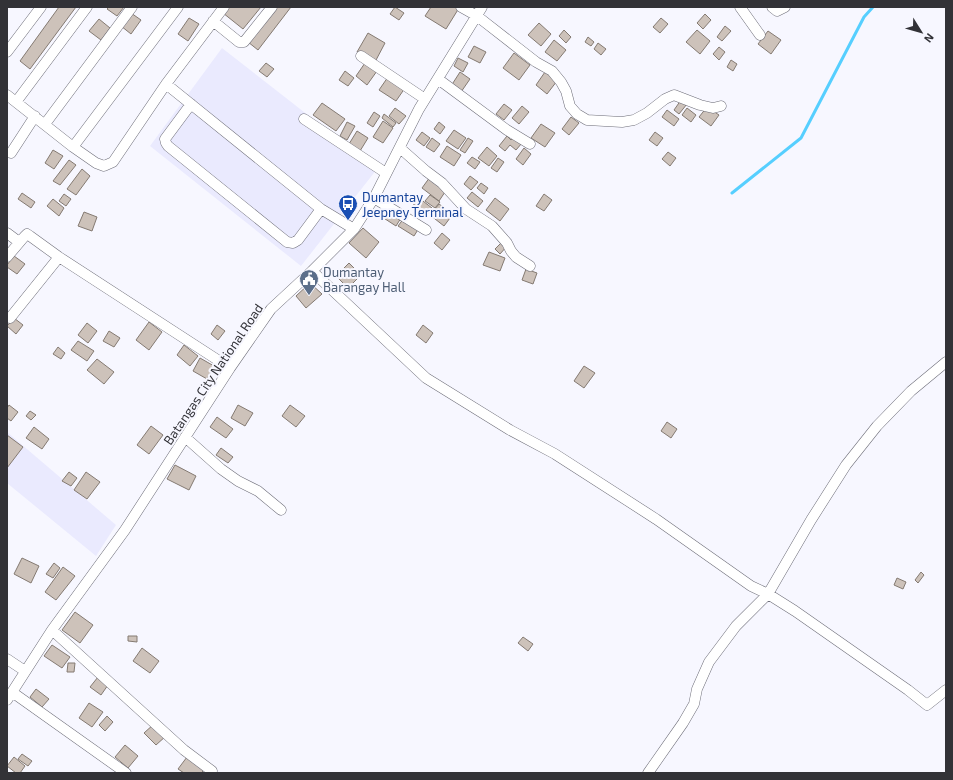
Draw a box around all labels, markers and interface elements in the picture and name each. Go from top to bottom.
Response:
north arrow [901,12,941,52]
text: N [922,31,937,45]
place label: Dumantay Jeepney Terminal [362,189,463,220]
bus stop icon: Dumantay Jeepney Terminal [337,193,359,221]
place label: Dumantay Barangay Hall [323,264,406,295]
public building icon: Dumantay Barangay Hall [298,268,320,296]
street label: Batangas City National Road [160,300,266,448]

